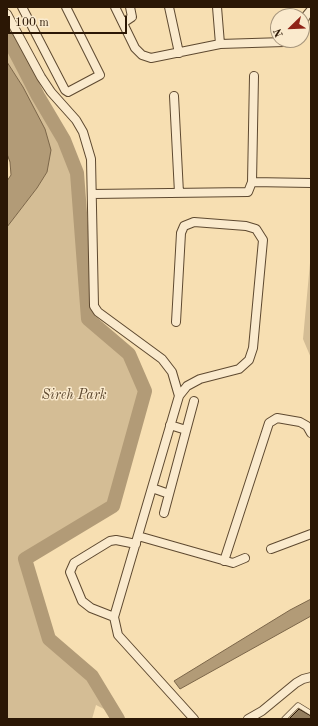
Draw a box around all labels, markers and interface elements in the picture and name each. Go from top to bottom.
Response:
scale bar [10,8,129,34]
north arrow [270,8,310,48]
text: 100 m [15,17,49,29]
text: N [273,26,286,39]
park label: Sireh Park [41,387,107,403]

